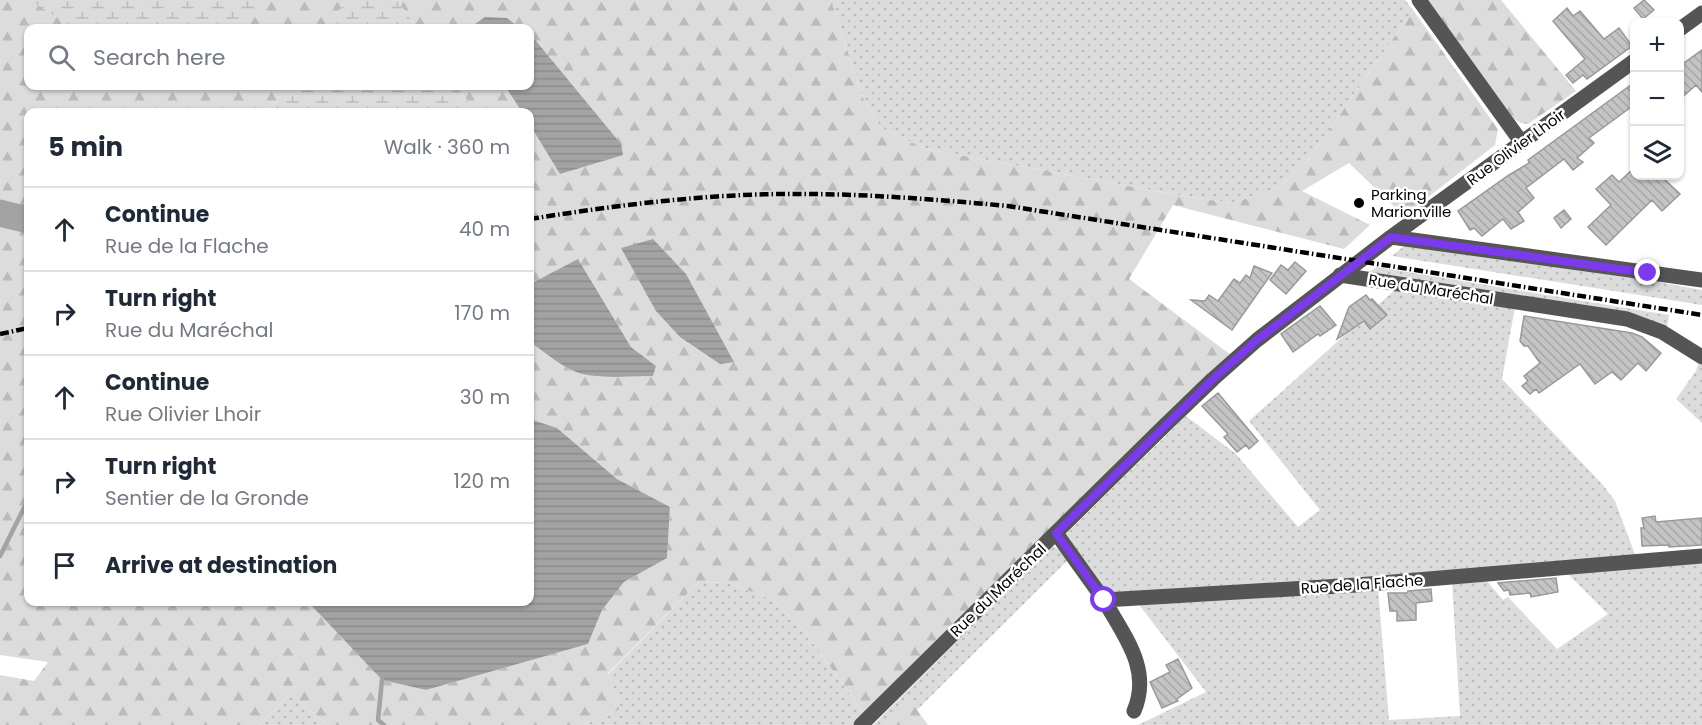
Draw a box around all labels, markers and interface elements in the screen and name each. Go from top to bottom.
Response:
map controls [1630,18,1684,180]
button: + [1630,18,1684,72]
search box [24,24,534,90]
icon: search [45,41,78,74]
text: Search here [93,42,226,73]
button: − [1630,72,1684,126]
street label: Rue Olivier Lhoir [1462,104,1570,190]
button: layers [1630,126,1684,180]
text: 5 min [48,129,123,165]
text: Walk · 360 m [384,133,510,161]
place label: Parking Marionville [1371,184,1451,222]
marker: Parking Marionville [1352,196,1366,210]
text: Continue [105,199,209,230]
icon: ahead [48,213,81,246]
text: 40 m [459,215,510,243]
text: Rue de la Flache [105,232,269,260]
route end [1634,259,1660,285]
street label: Rue du Maréchal [1367,269,1495,309]
text: Turn right [105,283,216,314]
icon: right [48,297,81,330]
text: 170 m [454,299,510,327]
text: Rue du Maréchal [105,316,273,344]
text: Continue [105,367,209,398]
icon: ahead [48,381,81,414]
text: 30 m [460,383,510,411]
text: Rue Olivier Lhoir [105,400,261,428]
text: Turn right [105,451,216,482]
icon: right [48,465,81,498]
text: 120 m [454,467,510,495]
text: Sentier de la Gronde [105,484,309,512]
street label: Rue du Maréchal [945,539,1051,641]
icon: arrive [48,549,81,582]
text: Arrive at destination [105,550,337,581]
street label: Rue de la Flache [1300,569,1424,599]
route start [1090,586,1116,612]

